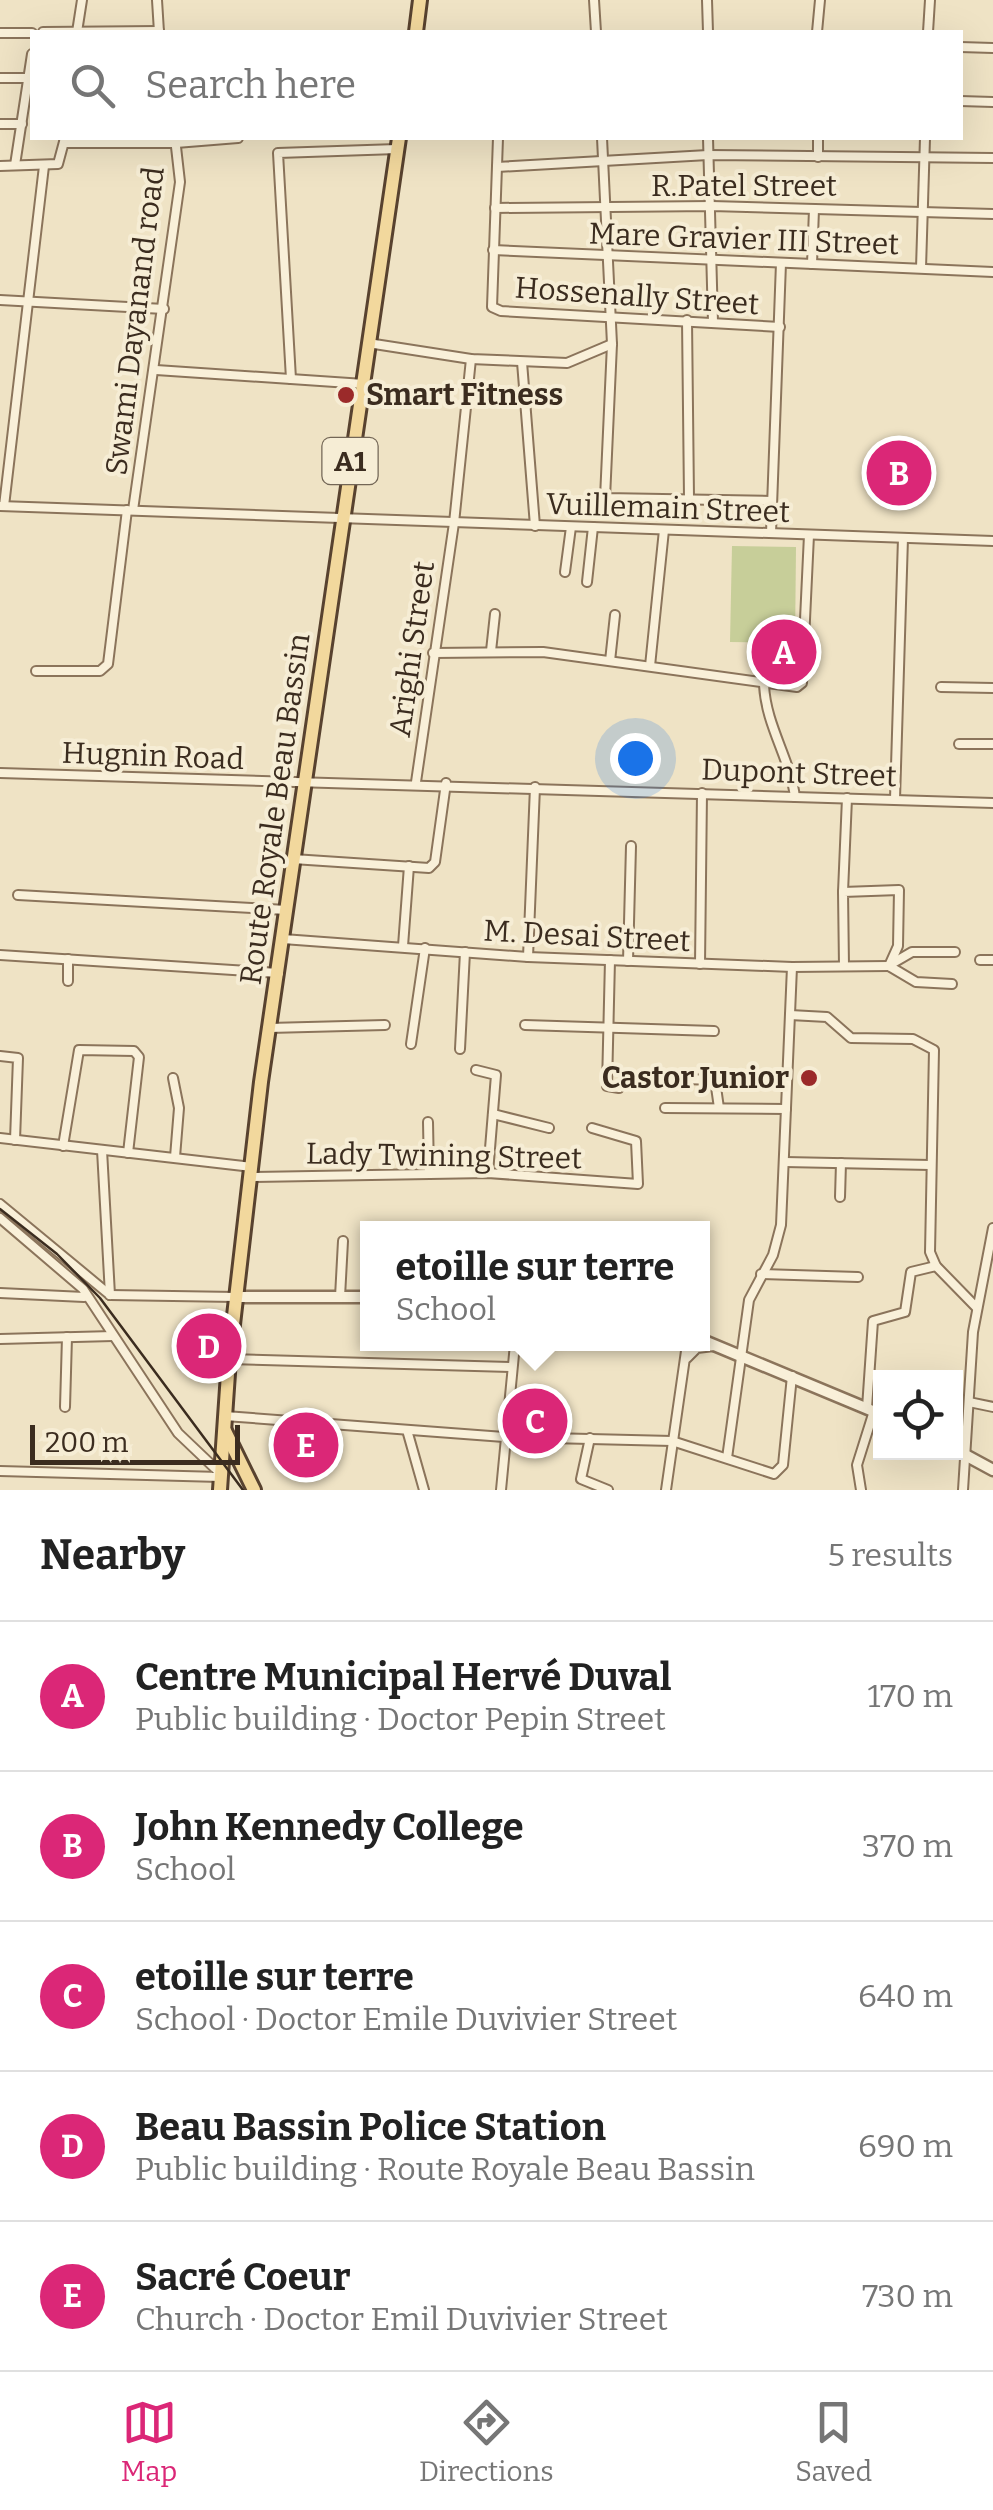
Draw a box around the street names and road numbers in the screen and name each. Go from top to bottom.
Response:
street label: Swami Dayanand road [98,165,172,477]
street label: R.Patel Street [651,168,837,204]
street label: Mare Gravier III Street [588,216,900,262]
street label: Hossenally Street [514,270,760,322]
road number: A1 [322,438,378,484]
street label: Vuillemain Street [545,486,791,530]
street label: Arighi Street [382,559,442,739]
street label: Route Royale Beau Bassin [233,631,317,987]
street label: Hugnin Road [61,735,245,777]
street label: Dupont Street [701,752,897,794]
street label: M. Desai Street [483,913,692,959]
street label: Lady Twining Street [306,1136,582,1176]

